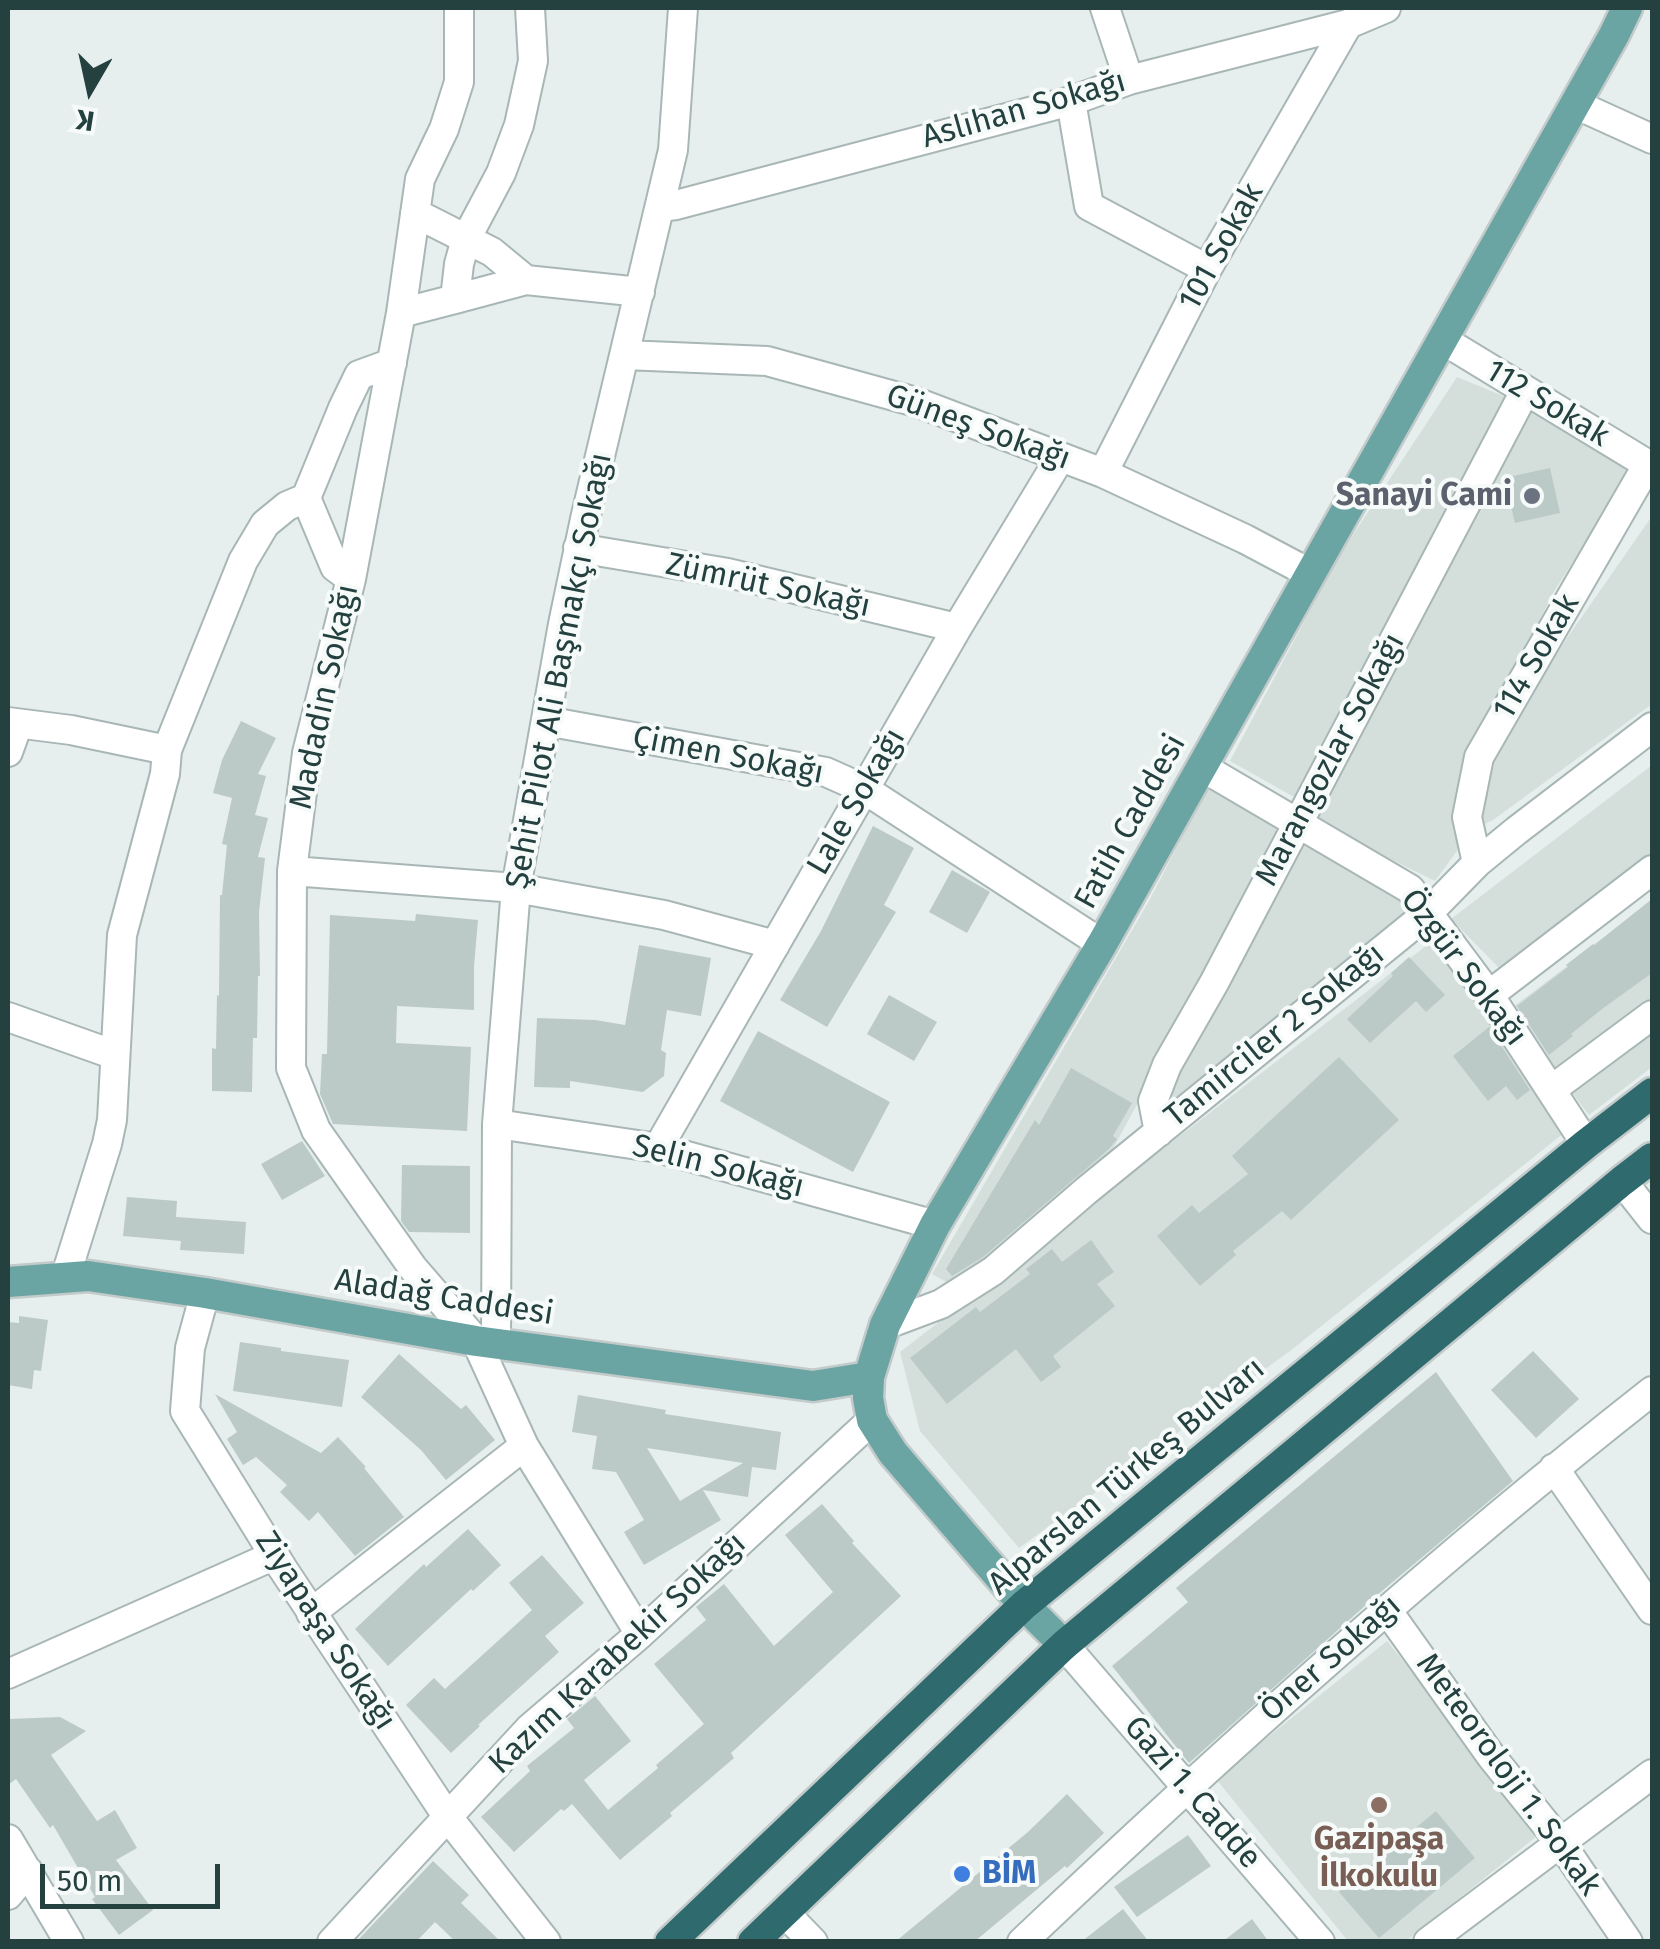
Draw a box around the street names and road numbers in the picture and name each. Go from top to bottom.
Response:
street label: Aslıhan Sokağı [918,63,1130,157]
street label: 101 Sokak [1171,177,1273,317]
street label: 112 Sokak [1478,352,1616,456]
street label: Güneş Sokağı [881,377,1075,479]
street label: Şehit Pilot Ali Başmakçı Sokağı [499,450,621,892]
street label: Zümrüt Sokağı [662,546,874,626]
street label: Madadin Sokağı [282,581,368,813]
street label: 114 Sokak [1486,587,1588,727]
street label: Marangozlar Sokağı [1248,627,1414,893]
street label: Çimen Sokağı [629,719,827,793]
street label: Lale Sokağı [800,722,914,882]
street label: Fatih Caddesi [1067,728,1195,916]
street label: Özgür Sokağı [1392,882,1534,1054]
street label: Tamirciler 2 Sokağı [1158,936,1392,1136]
street label: Selin Sokağı [628,1127,808,1207]
street label: Aladağ Caddesi [332,1262,556,1334]
street label: Alparslan Türkeş Bulvarı [981,1350,1273,1604]
street label: Ziyapaşa Sokağı [246,1524,404,1738]
street label: Kazım Karabekir Sokağı [482,1525,754,1783]
street label: Öner Sokağı [1253,1587,1409,1731]
street label: Meteoroloji 1. Sokak [1407,1646,1609,1904]
street label: Gazi 1. Cadde [1115,1709,1269,1877]

